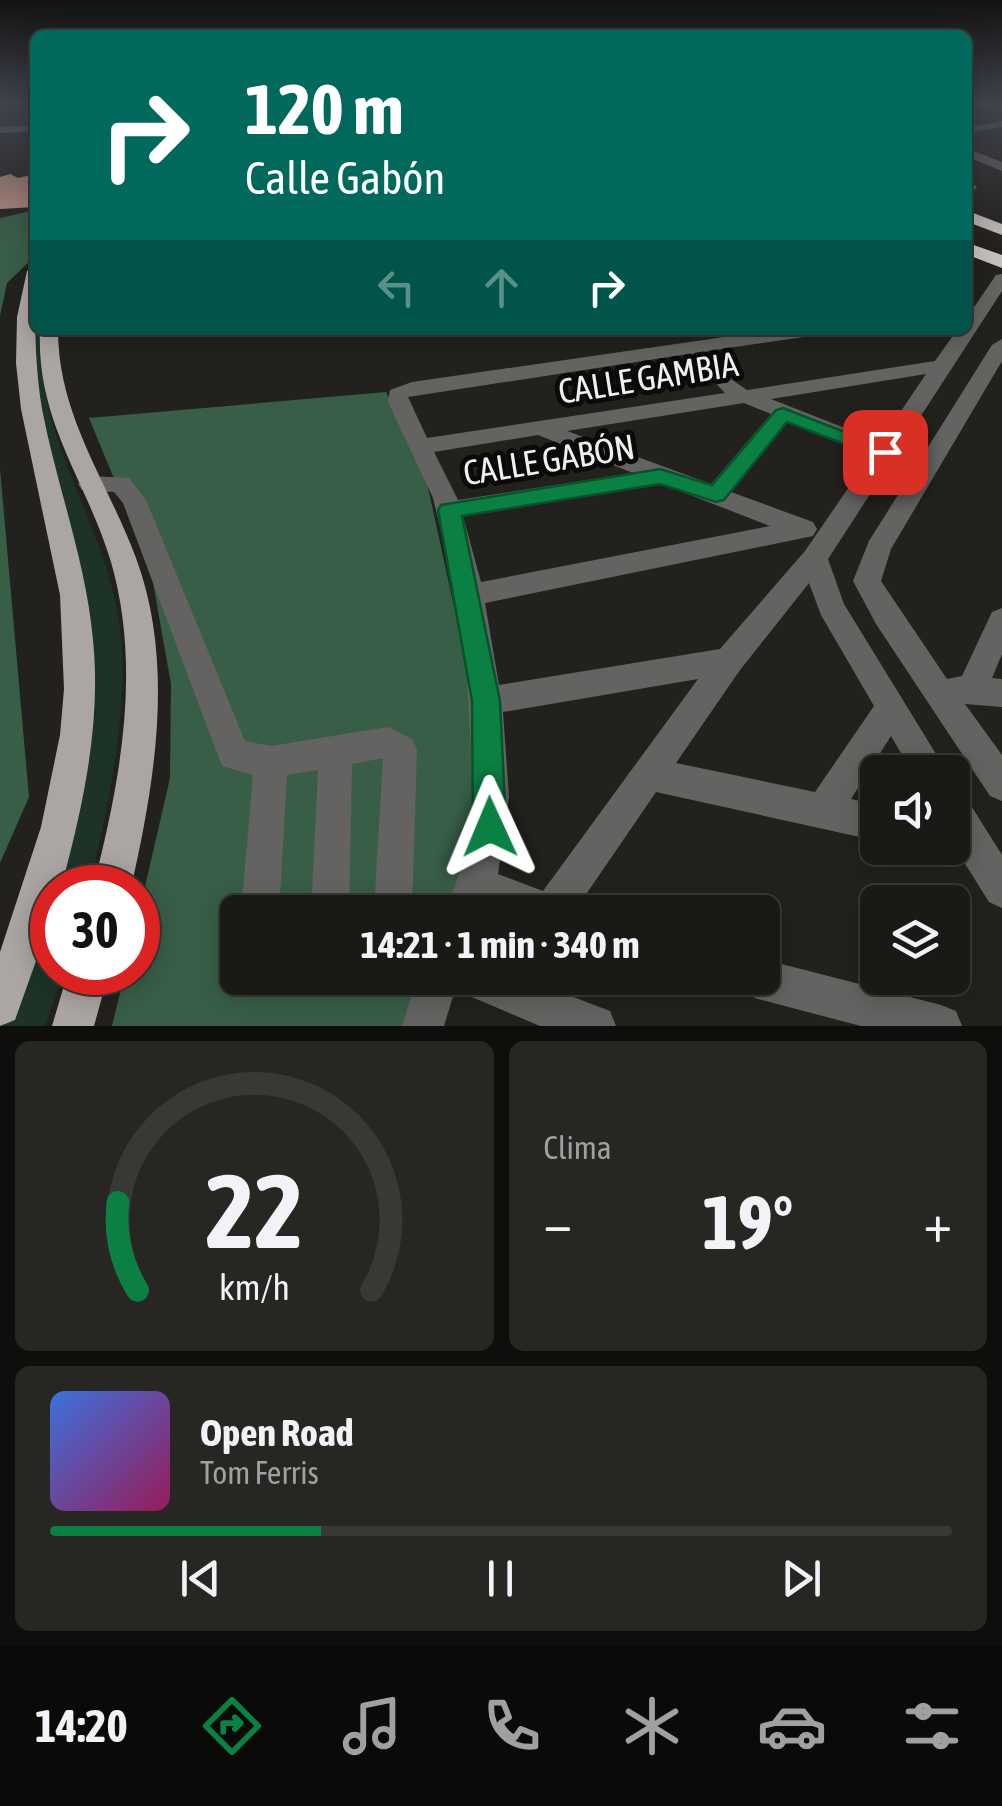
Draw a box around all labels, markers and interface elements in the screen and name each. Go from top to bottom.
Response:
text: 120 m [245,69,404,149]
icon: right [80,70,210,200]
text: Calle Gabón [245,152,445,204]
icon: left [369,260,424,315]
icon: ahead [474,260,529,315]
icon: right [579,260,634,315]
street label: CALLE GAMBIA [555,343,742,411]
pin [843,410,928,495]
icon: arrive [858,425,913,480]
street label: CALLE GABÓN [460,426,638,492]
map controls [860,755,970,995]
button: sound [860,755,970,865]
position arrow [438,775,542,879]
speed limit sign: 30 [30,865,160,995]
button: layers [860,885,970,995]
text: 14:21 · 1 min · 340 m [360,923,640,966]
text: Clima [544,1129,612,1166]
text: 22 [205,1151,303,1270]
text: 19° [702,1179,793,1265]
text: − [544,1191,572,1254]
text: + [923,1191,952,1254]
text: km/h [219,1267,290,1308]
text: Open Road [200,1411,354,1454]
text: Tom Ferris [200,1454,319,1491]
icon: previous [173,1551,228,1606]
icon: pause [473,1551,528,1606]
icon: next [774,1551,829,1606]
icon: directions [197,1691,267,1761]
icon: music [337,1691,407,1761]
icon: phone [477,1691,547,1761]
icon: climate [617,1691,687,1761]
icon: car [757,1691,827,1761]
icon: filters [897,1691,967,1761]
text: 14:20 [35,1700,128,1752]

